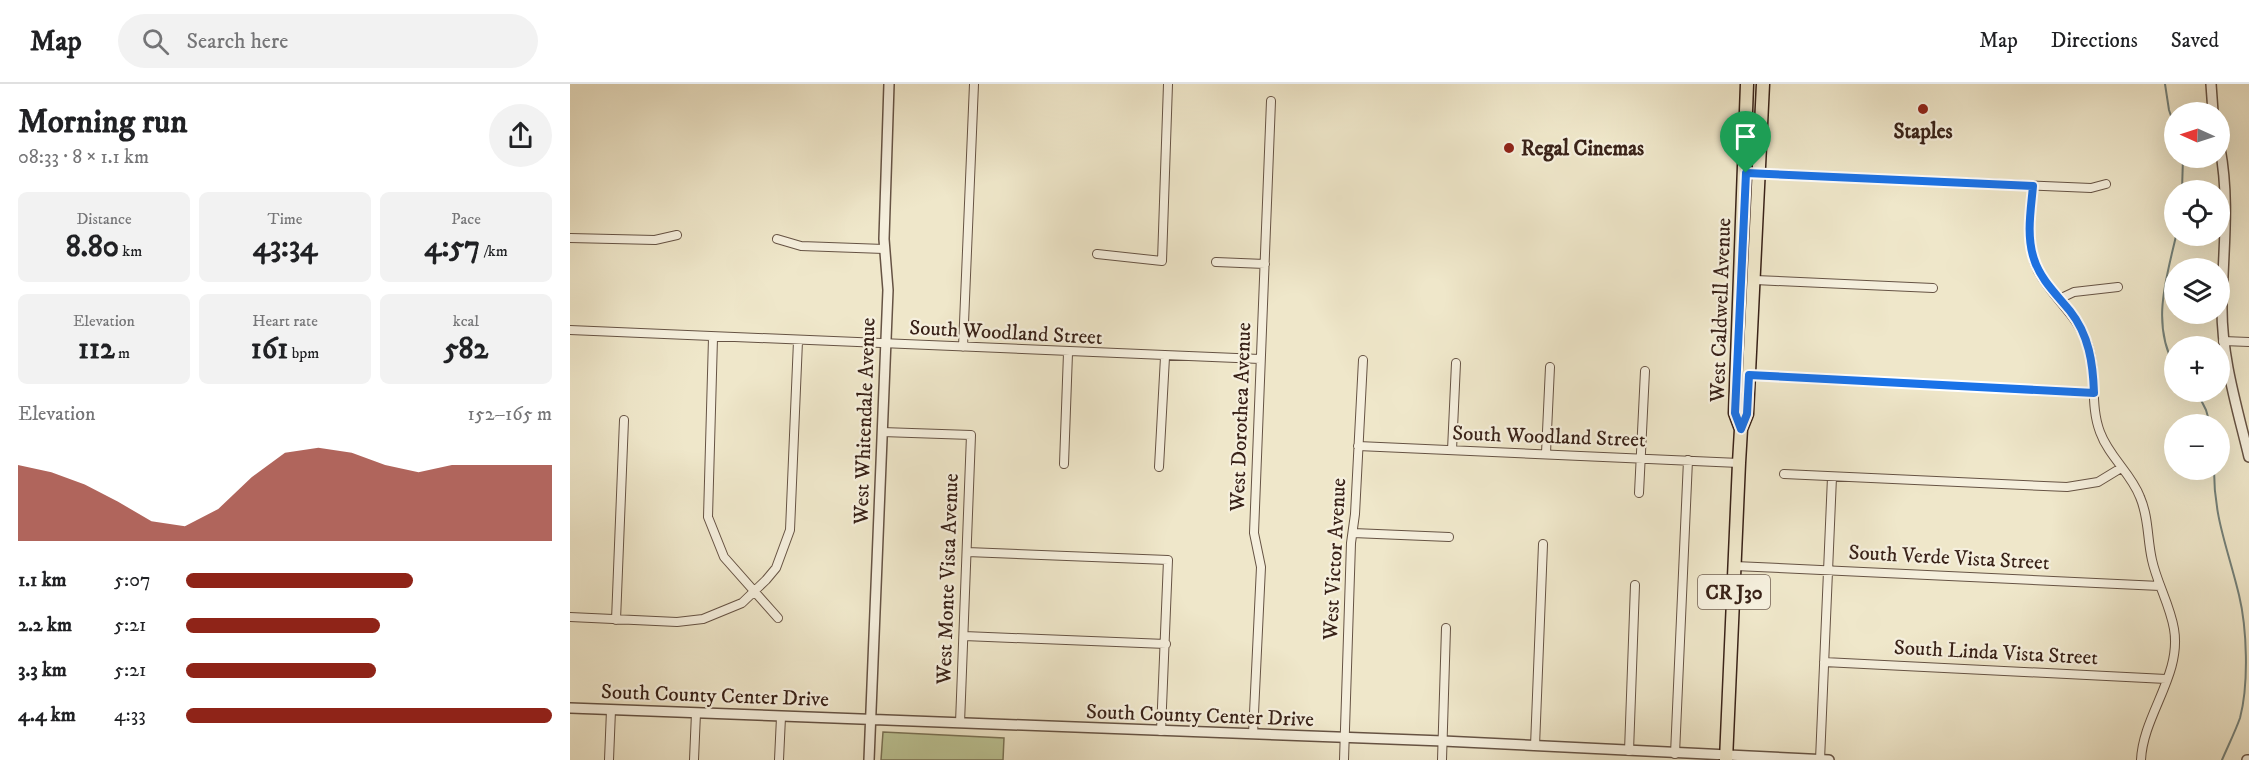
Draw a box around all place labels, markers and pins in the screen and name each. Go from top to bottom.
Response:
marker: Staples [1916,102,1930,116]
pin [1720,111,1771,173]
place label: Staples [1893,119,1953,145]
place label: Regal Cinemas [1521,136,1644,162]
marker: Regal Cinemas [1502,141,1516,155]

